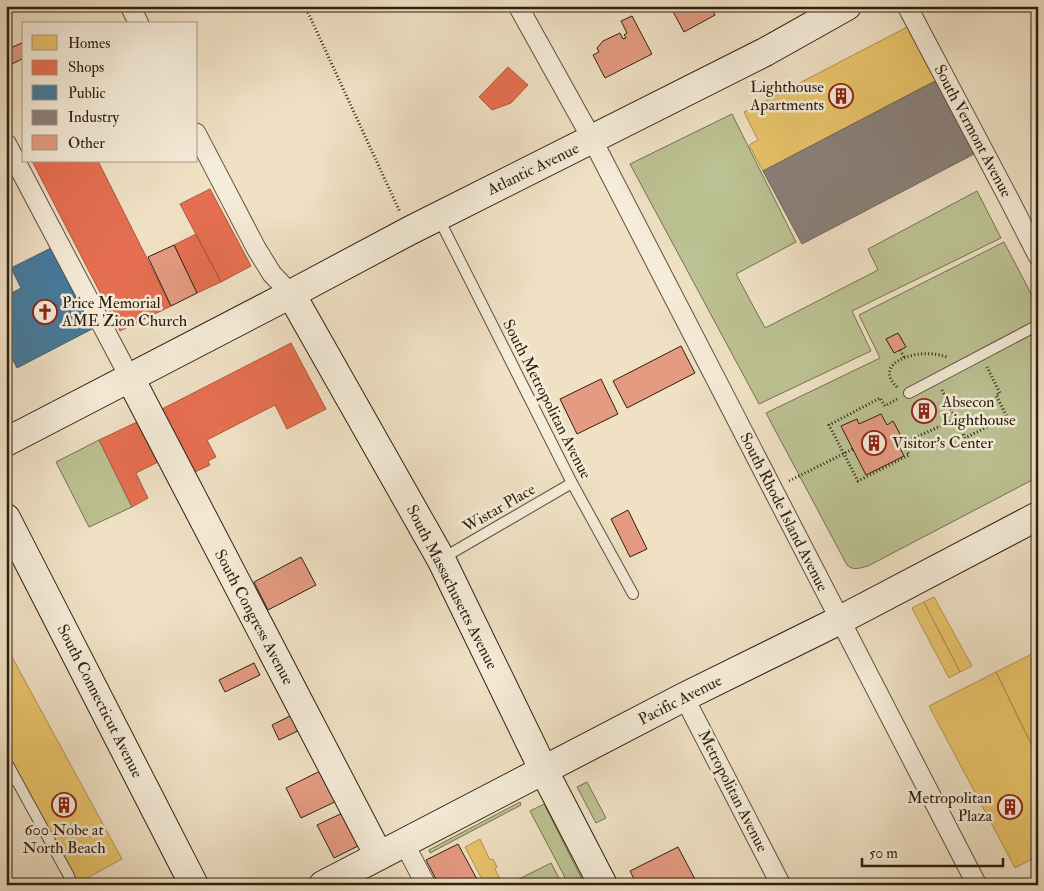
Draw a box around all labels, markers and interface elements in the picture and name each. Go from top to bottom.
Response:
legend [22,22,198,162]
text: Homes [68,34,110,53]
text: Shops [68,58,104,78]
street label: South Vermont Avenue [930,61,1017,201]
place label: Lighthouse Apartments [749,77,824,116]
building icon: Lighthouse Apartments [828,83,854,109]
text: Public [68,84,106,103]
text: Industry [68,108,119,127]
text: Other [68,134,105,153]
street label: Atlantic Avenue [483,138,582,200]
place label: Price Memorial AME Zion Church [61,293,188,331]
church icon: Price Memorial AME Zion Church [32,299,58,325]
street label: South Metropolitan Avenue [497,316,596,483]
place label: Absecon Lighthouse [941,392,1016,430]
building icon: Absecon Lighthouse [911,398,937,424]
street label: South Rhode Island Avenue [735,429,833,595]
building icon: Visitor’s Center [861,430,887,456]
place label: Visitor’s Center [892,433,993,453]
street label: Wistar Place [458,479,539,537]
street label: South Massachusetts Avenue [402,501,502,673]
street label: South Congress Avenue [210,546,298,688]
street label: South Connecticut Avenue [53,621,148,781]
street label: Pacific Avenue [635,670,725,730]
street label: Metropolitan Avenue [693,727,773,856]
place label: Metropolitan Plaza [907,788,992,826]
building icon: 600 Nobe at North Beach [51,792,77,818]
building icon: Metropolitan Plaza [997,794,1023,820]
place label: 600 Nobe at North Beach [22,820,106,858]
scale bar [862,836,1003,868]
text: 50 m [869,844,898,863]

